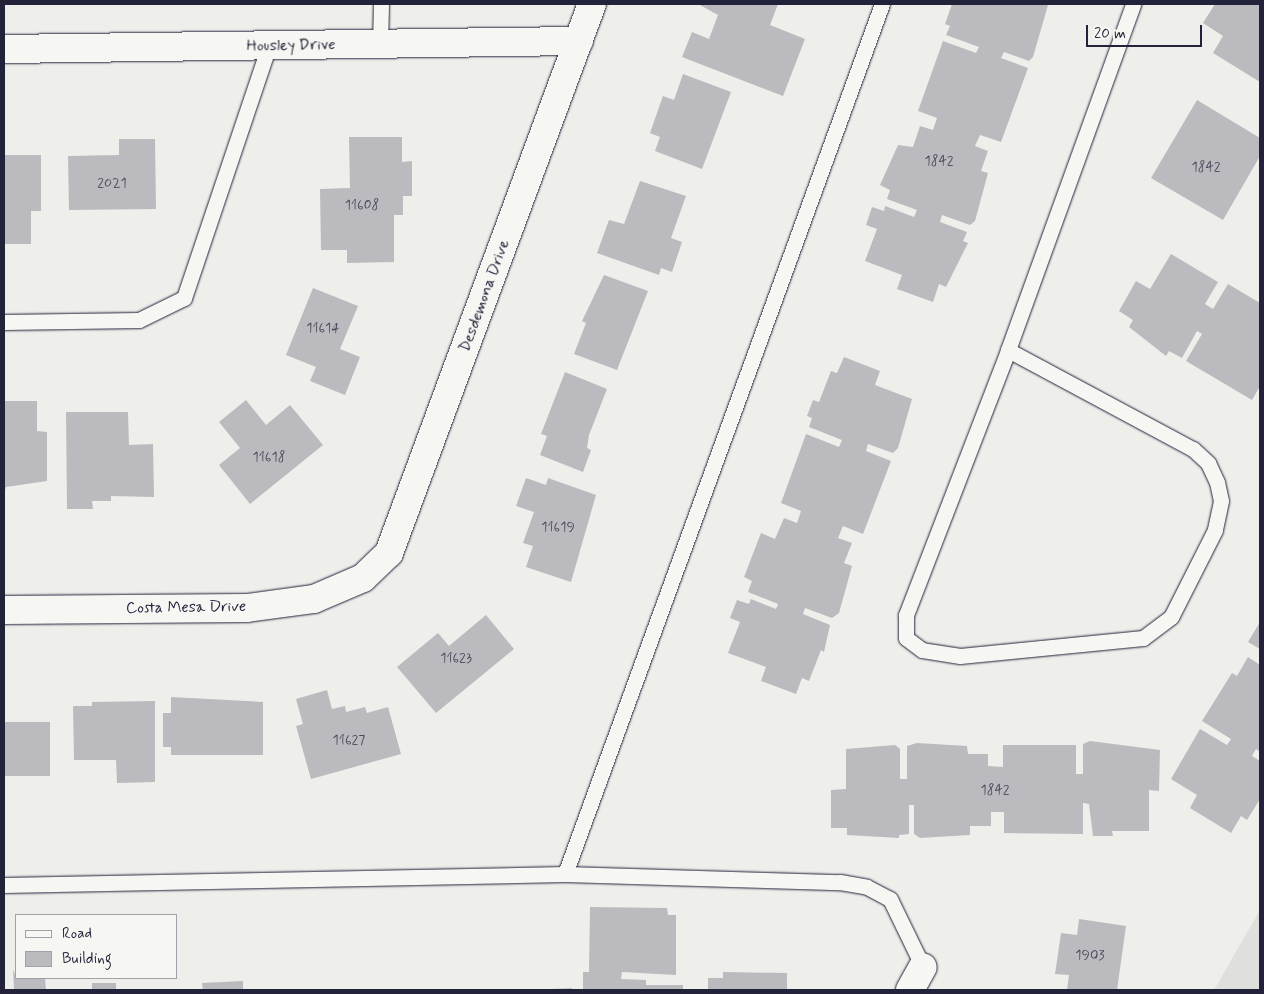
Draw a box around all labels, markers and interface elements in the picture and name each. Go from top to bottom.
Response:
scale bar [1089,15,1205,47]
text: 20 m [1094,24,1126,44]
street label: Housley Drive [247,36,335,56]
house number: 1842 [924,153,954,169]
house number: 1842 [1191,159,1221,175]
house number: 2021 [97,175,127,191]
house number: 11608 [345,197,379,213]
street label: Desdemona Drive [456,238,514,354]
house number: 11614 [306,320,340,336]
house number: 11618 [253,449,285,465]
house number: 11619 [541,519,575,535]
street label: Costa Mesa Drive [127,597,245,619]
house number: 11623 [440,650,472,666]
house number: 11627 [333,732,365,748]
house number: 1842 [980,782,1010,798]
legend [15,914,178,979]
text: Road [62,924,92,944]
house number: 1903 [1075,947,1105,963]
text: Building [62,949,112,969]

